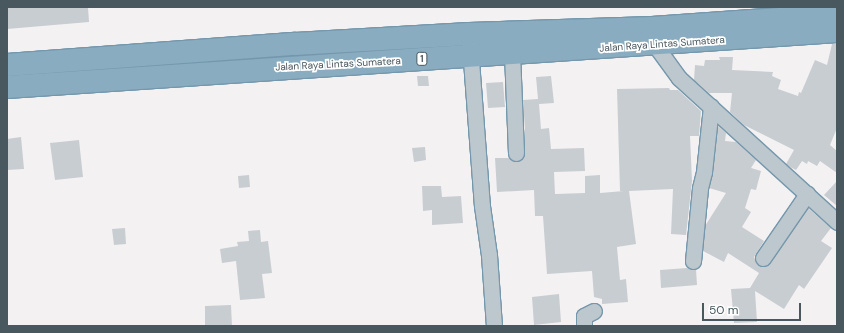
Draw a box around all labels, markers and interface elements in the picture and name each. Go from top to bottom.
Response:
street label: Jalan Raya Lintas Sumatera [599,34,725,54]
road number: 1 [416,52,428,66]
street label: Jalan Raya Lintas Sumatera [275,55,401,73]
scale bar [704,295,803,321]
text: 50 m [709,302,738,318]

